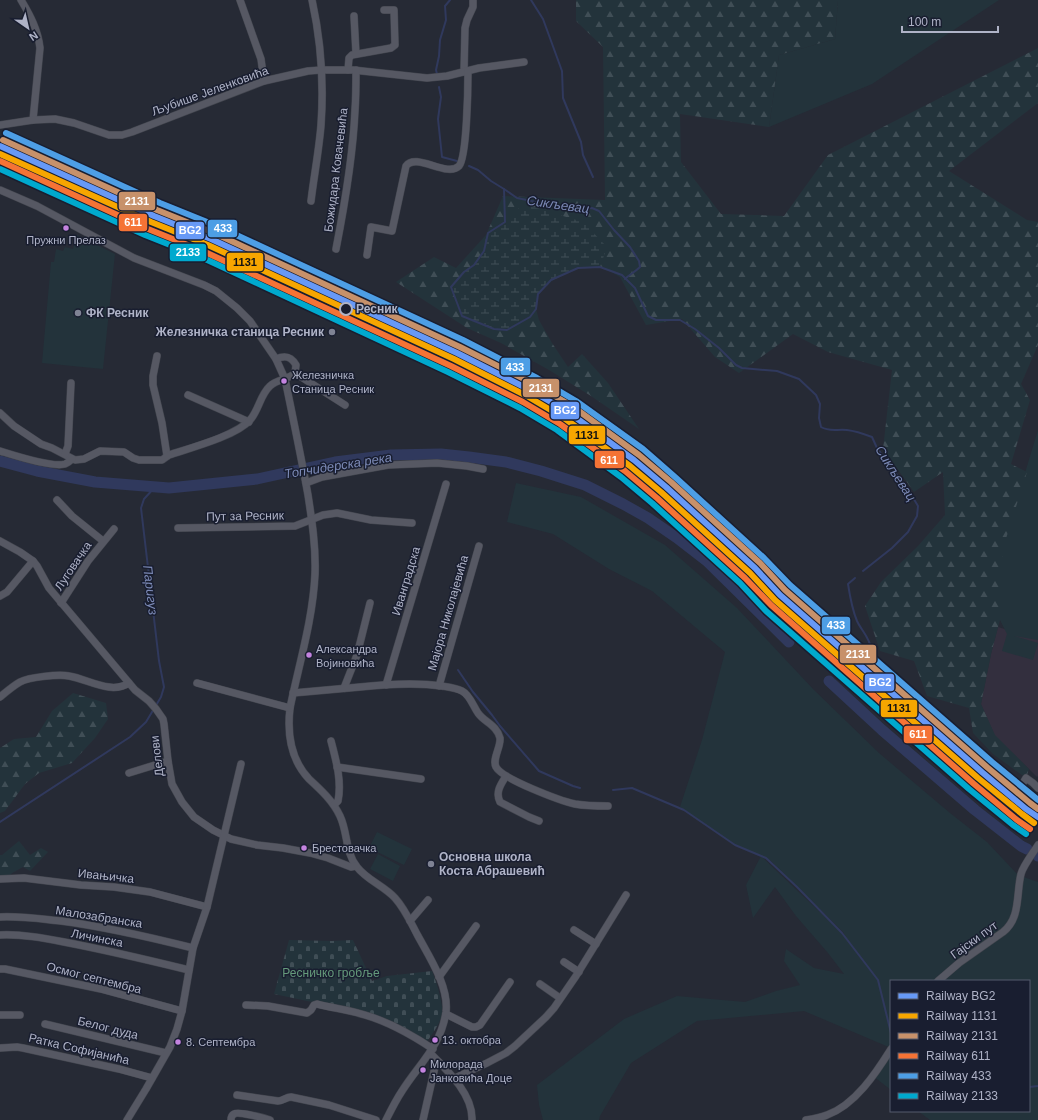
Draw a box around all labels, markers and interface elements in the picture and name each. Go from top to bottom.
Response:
north arrow [8,8,48,48]
scale bar [902,8,998,34]
text: 100 m [908,15,941,29]
text: N [27,29,40,44]
street label: Љубише Јеленковића [150,63,271,119]
street label: Божидара Ковачевића [321,107,351,233]
line badge: 2131 [118,191,156,211]
water label: Сикљевац [526,193,590,216]
text: 2131 [125,195,149,207]
line badge: 611 [118,213,148,232]
text: 611 [124,216,142,228]
line badge: 433 [207,219,238,238]
line badge: BG2 [175,221,205,240]
text: 433 [214,222,232,234]
marker: Пружни Прелаз [61,223,71,233]
text: BG2 [179,224,201,236]
place label: Пружни Прелаз [26,234,106,246]
line badge: 2133 [169,243,207,262]
text: 2133 [176,246,200,258]
line badge: 1131 [226,252,264,272]
text: 1131 [233,256,257,268]
marker: Ресник [339,302,353,316]
place label: Ресник [356,302,399,316]
place label: ФК Ресник [86,306,149,320]
marker: ФК Ресник [73,308,83,318]
place label: Железничка станица Ресник [155,325,325,339]
marker: Железничка станица Ресник [327,327,337,337]
line badge: 433 [500,357,531,376]
text: 433 [506,361,524,373]
place label: Железничка Станица Ресник [292,369,374,395]
marker: Железничка Станица Ресник [279,376,289,386]
line badge: 2131 [522,378,560,398]
text: 2131 [529,382,553,394]
line badge: BG2 [550,401,580,420]
text: BG2 [554,404,576,416]
line badge: 1131 [568,425,606,445]
text: 1131 [575,429,599,441]
water label: Сикљевац [872,443,919,504]
water label: Топчидерска река [283,450,393,481]
line badge: 611 [594,450,625,469]
text: 611 [600,454,618,466]
street label: Пут за Ресник [206,508,285,524]
street label: Луговачка [52,539,95,593]
street label: Иванградска [389,545,423,617]
street label: Мајора Николајевића [425,553,471,672]
water label: Паригуз [140,564,161,616]
line badge: 433 [821,616,851,635]
text: 433 [827,619,845,631]
place label: Александра Војиновића [316,643,378,669]
line badge: 2131 [839,644,877,664]
text: 2131 [846,648,870,660]
marker: Александра Војиновића [304,650,314,660]
line badge: BG2 [864,673,895,692]
text: BG2 [869,676,891,688]
line badge: 1131 [880,699,918,718]
text: 1131 [887,702,911,714]
line badge: 611 [903,725,933,744]
text: 611 [909,728,927,740]
street label: Делови [148,735,166,777]
place label: Брестовачка [312,842,377,854]
marker: Брестовачка [299,843,309,853]
place label: Основна школа Коста Абрашевић [439,850,545,878]
marker: Основна школа Коста Абрашевић [426,859,436,869]
street label: Ивањичка [77,866,135,886]
street label: Малозабранска [55,903,144,931]
street label: Гајски пут [948,918,1001,962]
street label: Личинска [70,926,124,950]
street label: Осмог септембра [45,959,143,997]
park label: Ресничко гробље [282,966,380,980]
legend [890,980,1030,1112]
text: Railway BG2 [926,989,996,1003]
text: Railway 1131 [926,1009,997,1023]
street label: Белог дуда [76,1014,140,1042]
text: Railway 2131 [926,1029,998,1043]
street label: Ратка Софијанића [27,1031,131,1067]
place label: 13. октобра [442,1034,502,1046]
marker: 13. октобра [430,1035,440,1045]
place label: 8. Септембра [186,1036,256,1048]
marker: 8. Септембра [173,1037,183,1047]
text: Railway 611 [926,1049,991,1063]
place label: Милорада Јанковића Доце [430,1058,512,1084]
marker: Милорада Јанковића Доце [418,1065,428,1075]
text: Railway 433 [926,1069,992,1083]
text: Railway 2133 [926,1089,998,1103]

